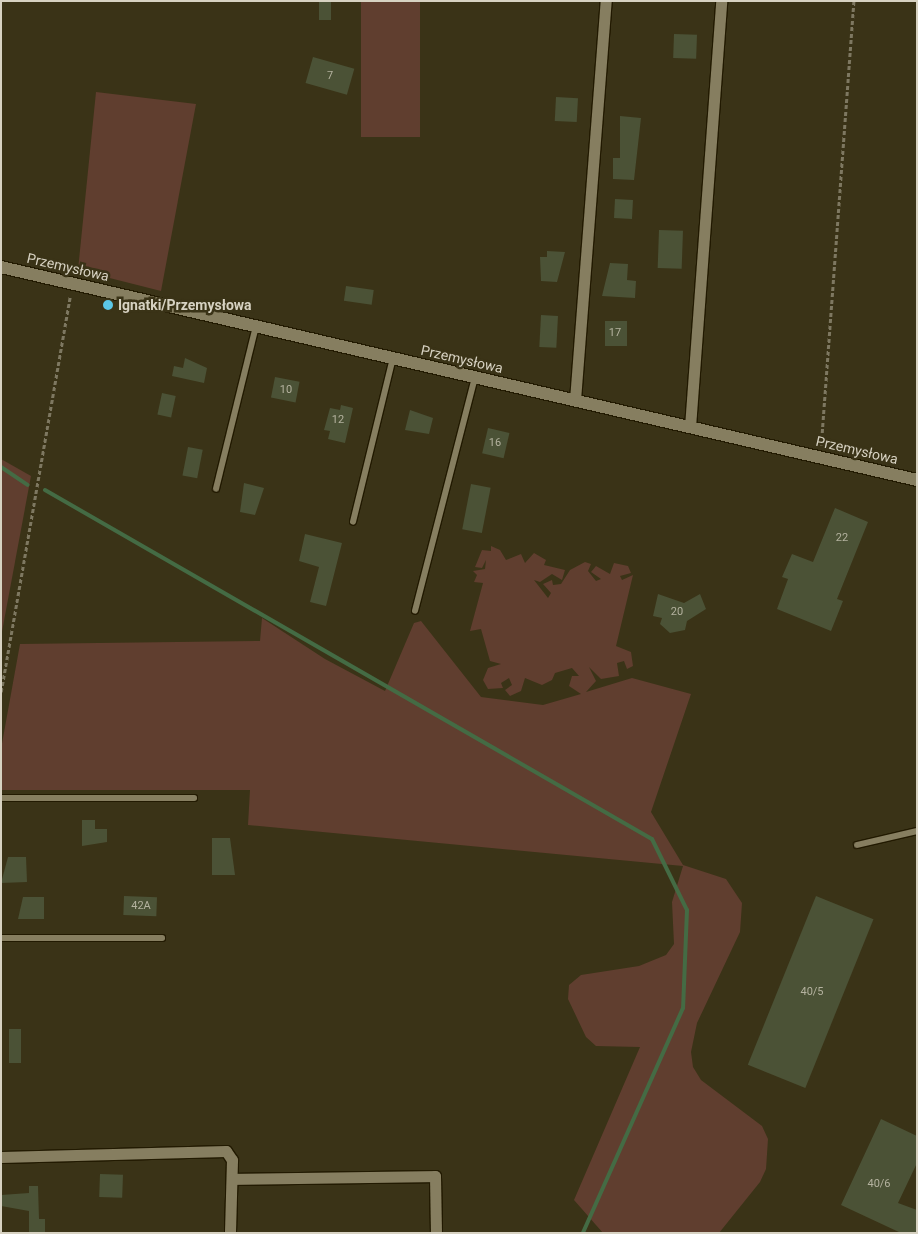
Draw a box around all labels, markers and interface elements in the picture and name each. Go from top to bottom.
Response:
house number: 7 [327,69,333,83]
street label: Przemysłowa [25,249,111,285]
place label: Ignatki/Przemysłowa [118,297,252,313]
marker: Ignatki/Przemysłowa [102,299,114,311]
house number: 17 [609,326,621,340]
street label: Przemysłowa [419,341,505,377]
house number: 10 [280,383,292,397]
house number: 12 [332,413,344,427]
street label: Przemysłowa [814,432,900,468]
house number: 16 [489,436,501,450]
house number: 22 [836,531,848,545]
house number: 20 [671,605,683,619]
house number: 42A [131,899,151,913]
house number: 40/5 [800,985,824,999]
house number: 40/6 [867,1177,891,1191]

